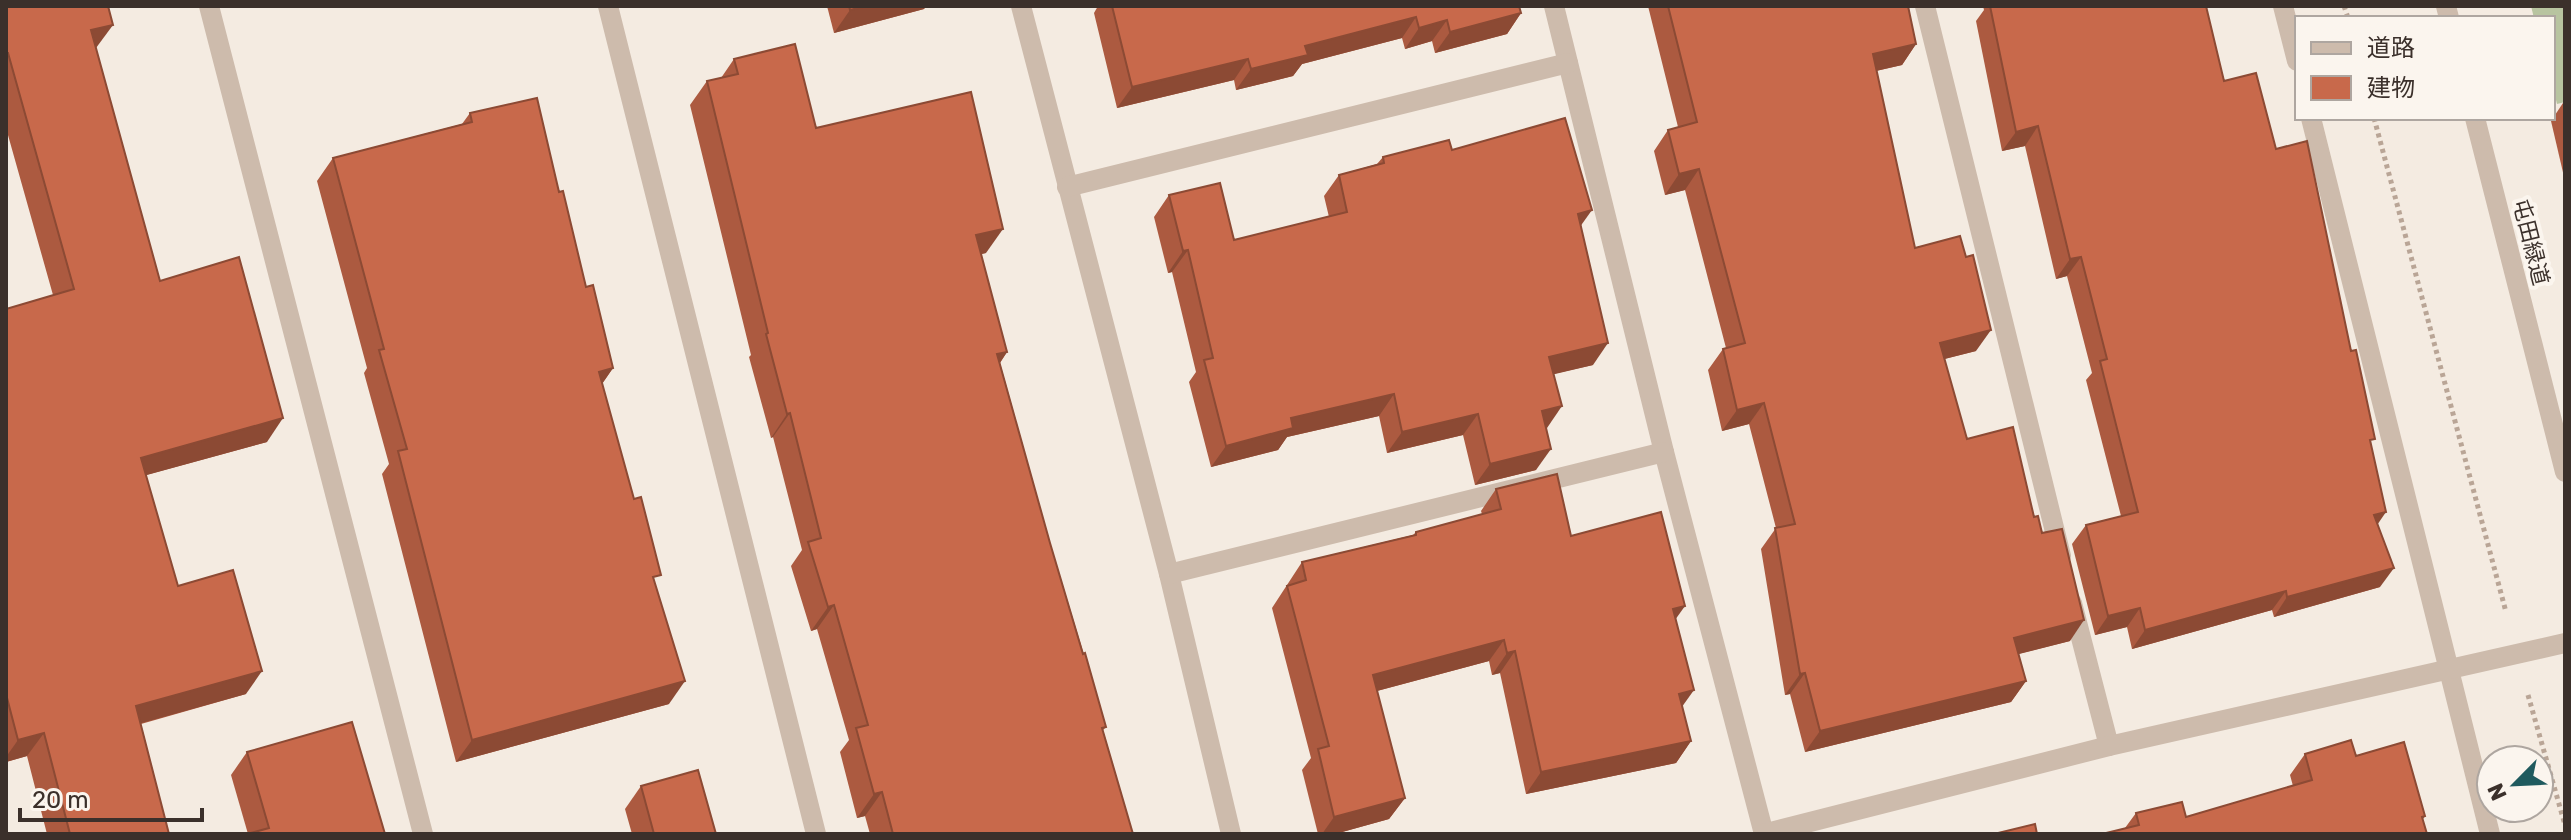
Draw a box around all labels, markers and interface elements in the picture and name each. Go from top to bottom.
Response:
legend [2295,16,2555,120]
text: 道路 [2367,34,2415,62]
text: 建物 [2367,74,2415,102]
street label: 屯田緑道 [2507,196,2555,288]
north arrow [2475,744,2555,824]
scale bar [20,772,202,822]
text: N [2482,779,2513,805]
text: 20 m [32,786,89,814]

